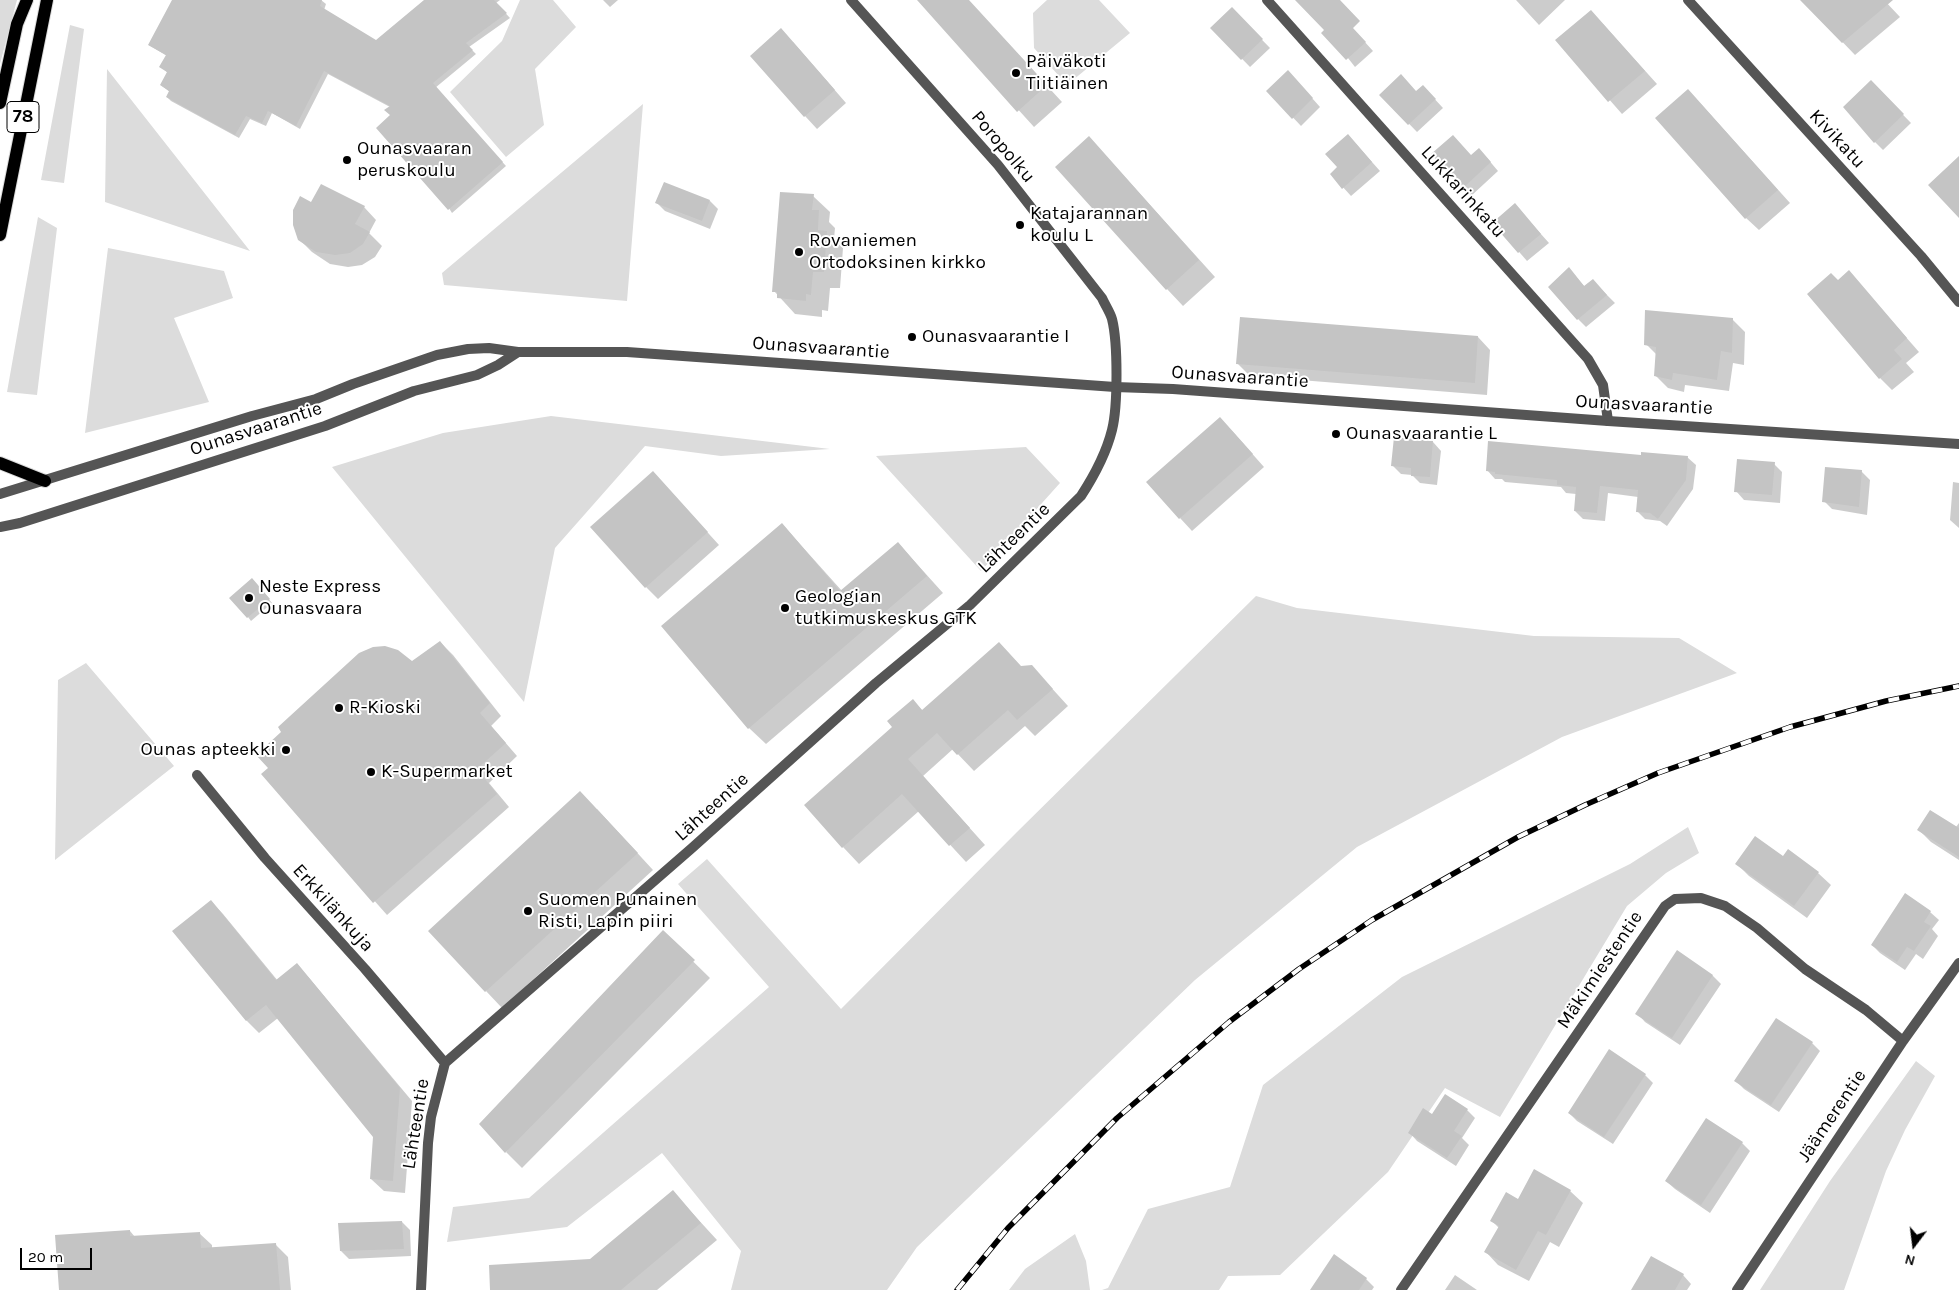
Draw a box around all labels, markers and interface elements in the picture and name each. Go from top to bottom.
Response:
place label: Päiväkoti Tiitiäinen [1026,51,1108,95]
marker: Päiväkoti Tiitiäinen [1010,67,1022,79]
road number: 78 [7,101,39,132]
street label: Kivikatu [1804,105,1870,173]
street label: Poropolku [966,106,1040,188]
place label: Ounasvaaran peruskoulu [357,138,472,182]
street label: Lukkarinkatu [1416,141,1510,243]
marker: Ounasvaaran peruskoulu [341,154,353,166]
place label: Katajarannan koulu L [1030,203,1148,247]
marker: Katajarannan koulu L [1014,219,1026,231]
place label: Rovaniemen Ortodoksinen kirkko [809,230,986,274]
marker: Rovaniemen Ortodoksinen kirkko [793,246,805,258]
place label: Ounasvaarantie I [922,326,1069,348]
marker: Ounasvaarantie I [906,331,918,343]
street label: Ounasvaarantie [752,332,890,364]
street label: Ounasvaarantie [1171,361,1309,393]
street label: Ounasvaarantie [1575,390,1713,420]
street label: Ounasvaarantie [187,397,325,461]
place label: Ounasvaarantie L [1346,423,1497,445]
marker: Ounasvaarantie L [1330,428,1342,440]
street label: Lähteentie [973,498,1055,578]
place label: Neste Express Ounasvaara [259,576,381,620]
place label: Geologian tutkimuskeskus GTK [795,586,977,630]
marker: Neste Express Ounasvaara [243,592,255,604]
marker: Geologian tutkimuskeskus GTK [779,602,791,614]
place label: R-Kioski [349,697,421,719]
marker: R-Kioski [333,702,345,714]
place label: Ounas apteekki [141,739,276,761]
marker: Ounas apteekki [280,744,292,756]
place label: K-Supermarket [381,761,513,783]
marker: K-Supermarket [365,766,377,778]
street label: Lähteentie [670,768,754,846]
street label: Erkkilänkuja [288,859,378,957]
place label: Suomen Punainen Risti, Lapin piiri [538,889,697,933]
marker: Suomen Punainen Risti, Lapin piiri [522,905,534,917]
street label: Mäkimiestentie [1552,907,1648,1033]
street label: Jäämerentie [1793,1065,1871,1167]
street label: Lähteentie [398,1077,434,1171]
north arrow [1889,1220,1939,1270]
scale bar [22,1238,95,1270]
text: 20 m [28,1248,63,1266]
text: N [1903,1250,1917,1269]

